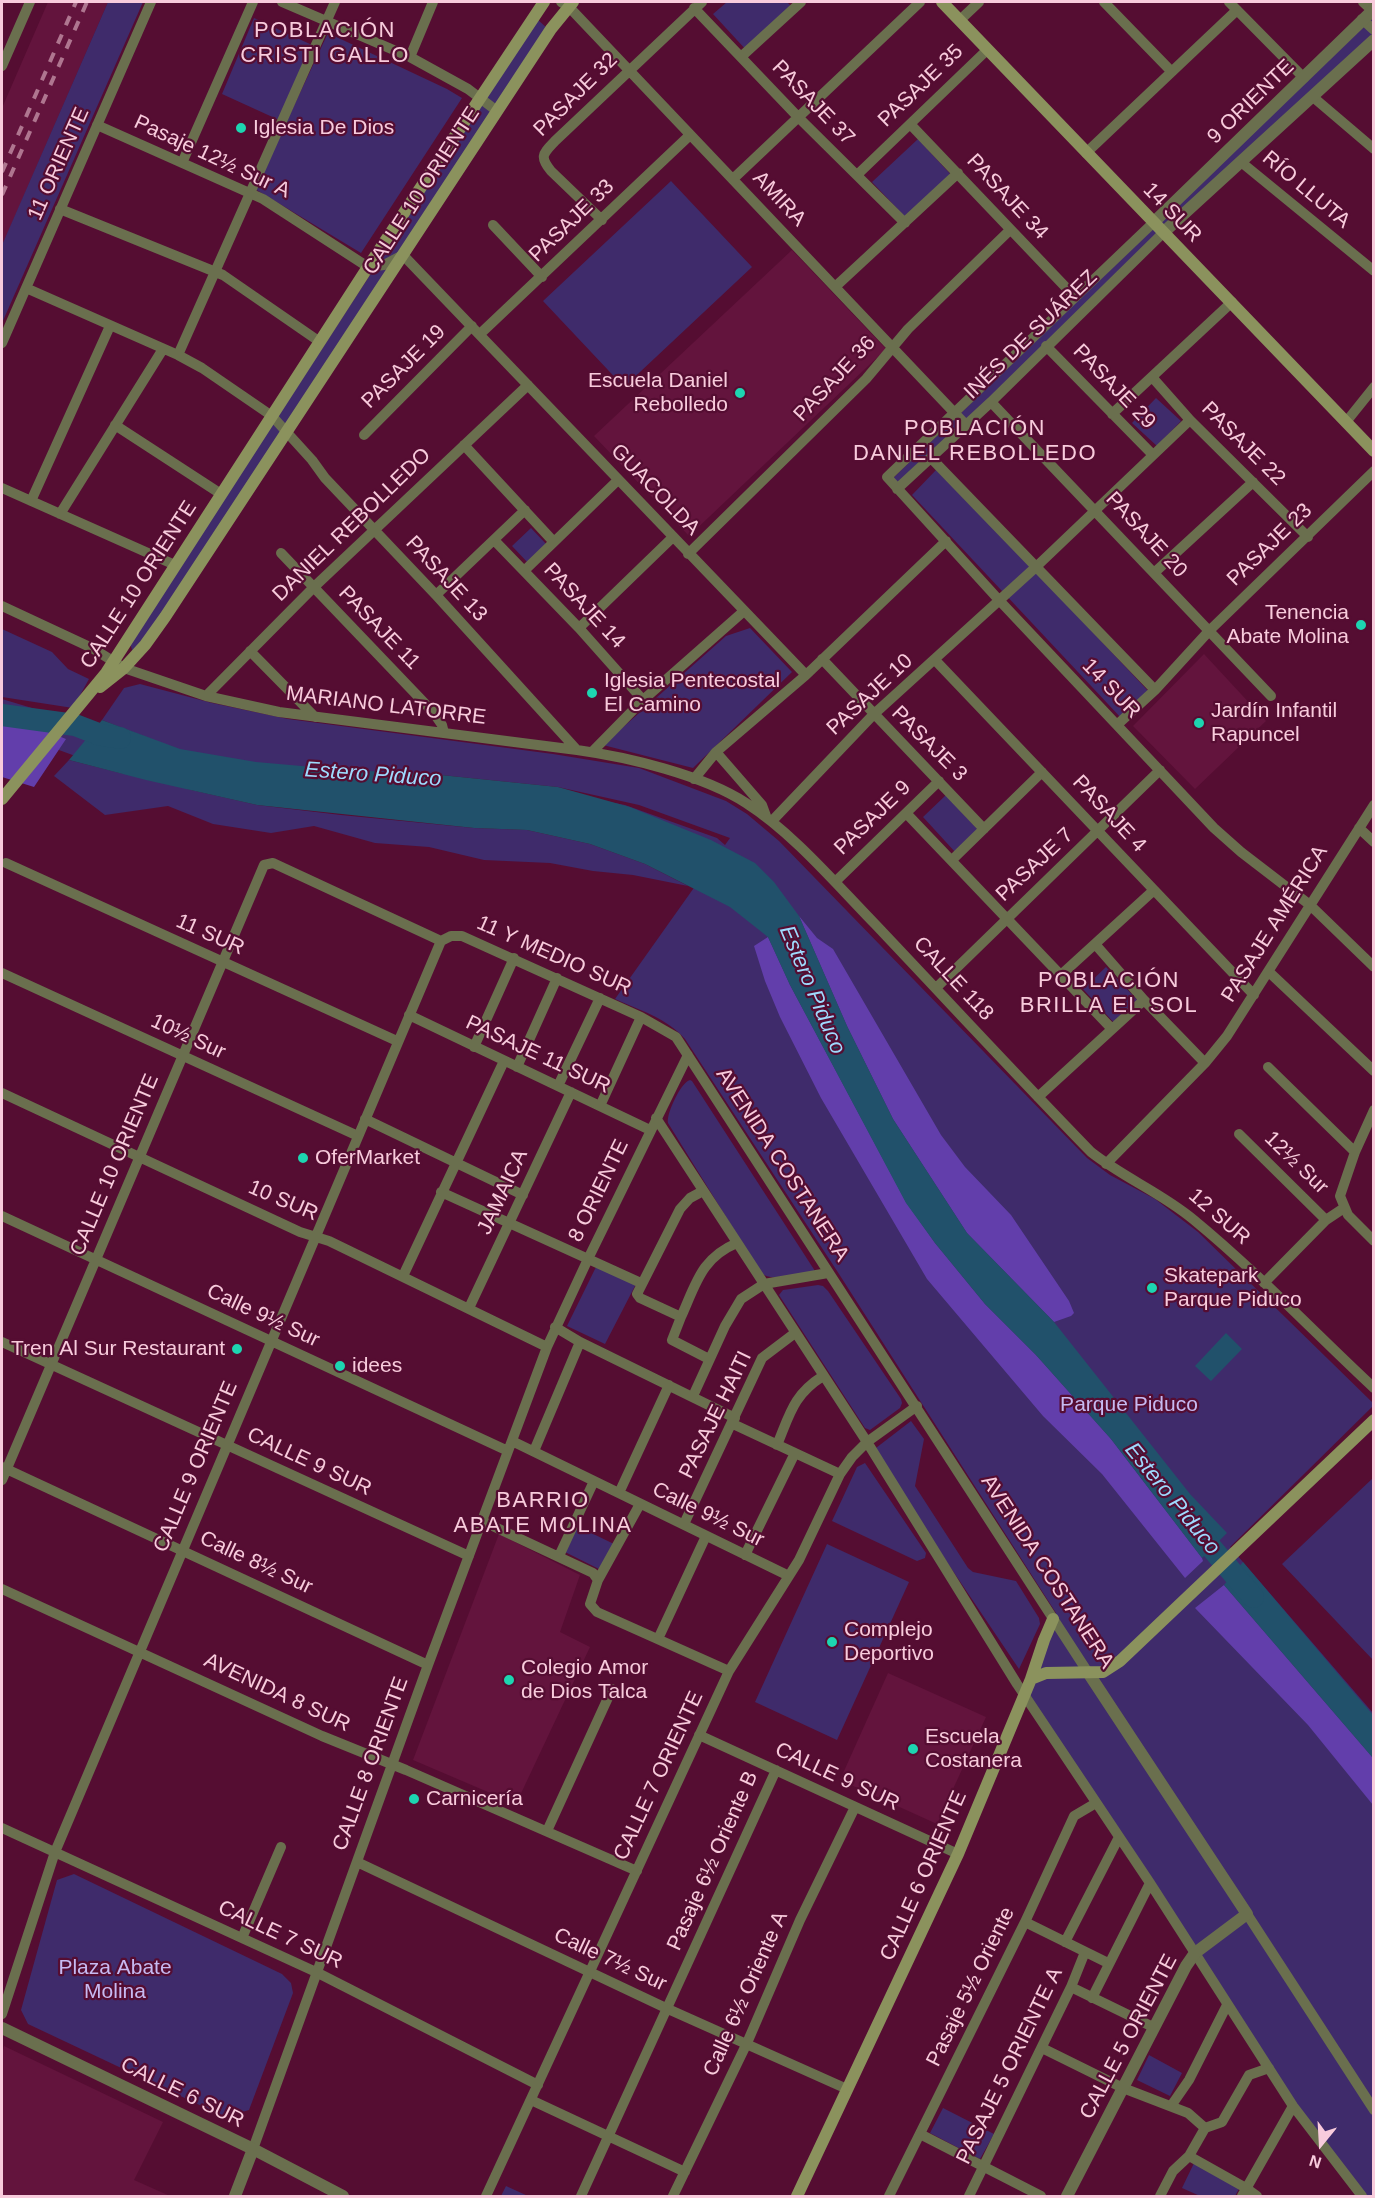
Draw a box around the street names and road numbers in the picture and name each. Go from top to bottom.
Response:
street label: PASAJE 35 [873,39,969,133]
street label: PASAJE 32 [529,48,623,142]
street label: 9 ORIENTE [1202,54,1300,150]
street label: PASAJE 37 [766,55,860,151]
street label: CALLE 10 ORIENTE [358,102,486,280]
street label: 11 ORIENTE [23,104,95,224]
street label: Pasaje 12½ Sur A [130,110,294,204]
street label: RÍO LLUTA [1257,146,1355,234]
street label: PASAJE 34 [961,149,1053,245]
street label: AMIRA [747,166,811,232]
street label: PASAJE 33 [524,174,620,268]
street label: 14 SUR [1137,178,1207,248]
street label: INÉS DE SUÁREZ [959,265,1103,405]
street label: PASAJE 19 [357,320,451,414]
street label: PASAJE 36 [789,331,881,427]
street label: PASAJE 29 [1067,339,1161,435]
street label: PASAJE 22 [1196,397,1290,491]
street label: GUACOLDA [605,439,705,541]
street label: DANIEL REBOLLEDO [268,443,436,607]
street label: PASAJE 20 [1100,487,1192,583]
street label: CALLE 10 ORIENTE [75,496,203,674]
street label: PASAJE 23 [1222,498,1318,592]
street label: PASAJE 13 [400,531,492,627]
street label: PASAJE 14 [538,558,630,654]
street label: PASAJE 11 [333,581,425,675]
street label: PASAJE 10 [822,649,918,741]
street label: 14 SUR [1076,654,1146,724]
street label: MARIANO LATORRE [285,681,487,731]
street label: PASAJE 3 [886,701,972,787]
street label: PASAJE 4 [1067,770,1151,858]
street label: PASAJE 9 [830,775,916,861]
street label: PASAJE 7 [991,823,1079,907]
street label: PASAJE AMÉRICA [1216,841,1334,1007]
street label: 11 SUR [172,909,248,961]
street label: 11 Y MEDIO SUR [473,911,635,1001]
street label: CALLE 118 [908,932,998,1026]
street label: 10½ Sur [147,1009,229,1065]
street label: PASAJE 11 SUR [462,1010,614,1100]
street label: AVENIDA COSTANERA [710,1064,854,1266]
street label: CALLE 10 ORIENTE [65,1070,165,1260]
street label: 12½ Sur [1259,1126,1333,1200]
street label: 8 ORIENTE [563,1136,635,1246]
street label: JAMAICA [472,1145,534,1239]
street label: 10 SUR [244,1175,322,1227]
street label: 12 SUR [1183,1183,1255,1251]
street label: Calle 9½ Sur [203,1279,323,1353]
street label: PASAJE HAITI [674,1347,758,1483]
street label: CALLE 9 ORIENTE [149,1378,243,1556]
street label: CALLE 9 SUR [243,1422,375,1502]
street label: AVENIDA COSTANERA [975,1471,1119,1673]
street label: Calle 9½ Sur [648,1477,768,1553]
street label: Calle 8½ Sur [196,1526,316,1600]
street label: AVENIDA 8 SUR [200,1648,354,1738]
street label: CALLE 8 ORIENTE [328,1674,414,1854]
street label: CALLE 7 ORIENTE [609,1688,709,1864]
street label: CALLE 9 SUR [771,1737,903,1817]
street label: Pasaje 6½ Oriente B [662,1767,764,1955]
street label: CALLE 6 ORIENTE [875,1787,973,1965]
street label: CALLE 7 SUR [214,1895,346,1975]
street label: Pasaje 5½ Oriente [922,1903,1020,2071]
street label: Calle 6½ Oriente A [698,1908,794,2080]
street label: Calle 7½ Sur [550,1923,670,1997]
street label: CALLE 5 ORIENTE [1075,1950,1183,2124]
street label: PASAJE 5 ORIENTE A [951,1964,1069,2168]
street label: CALLE 6 SUR [116,2052,248,2134]

